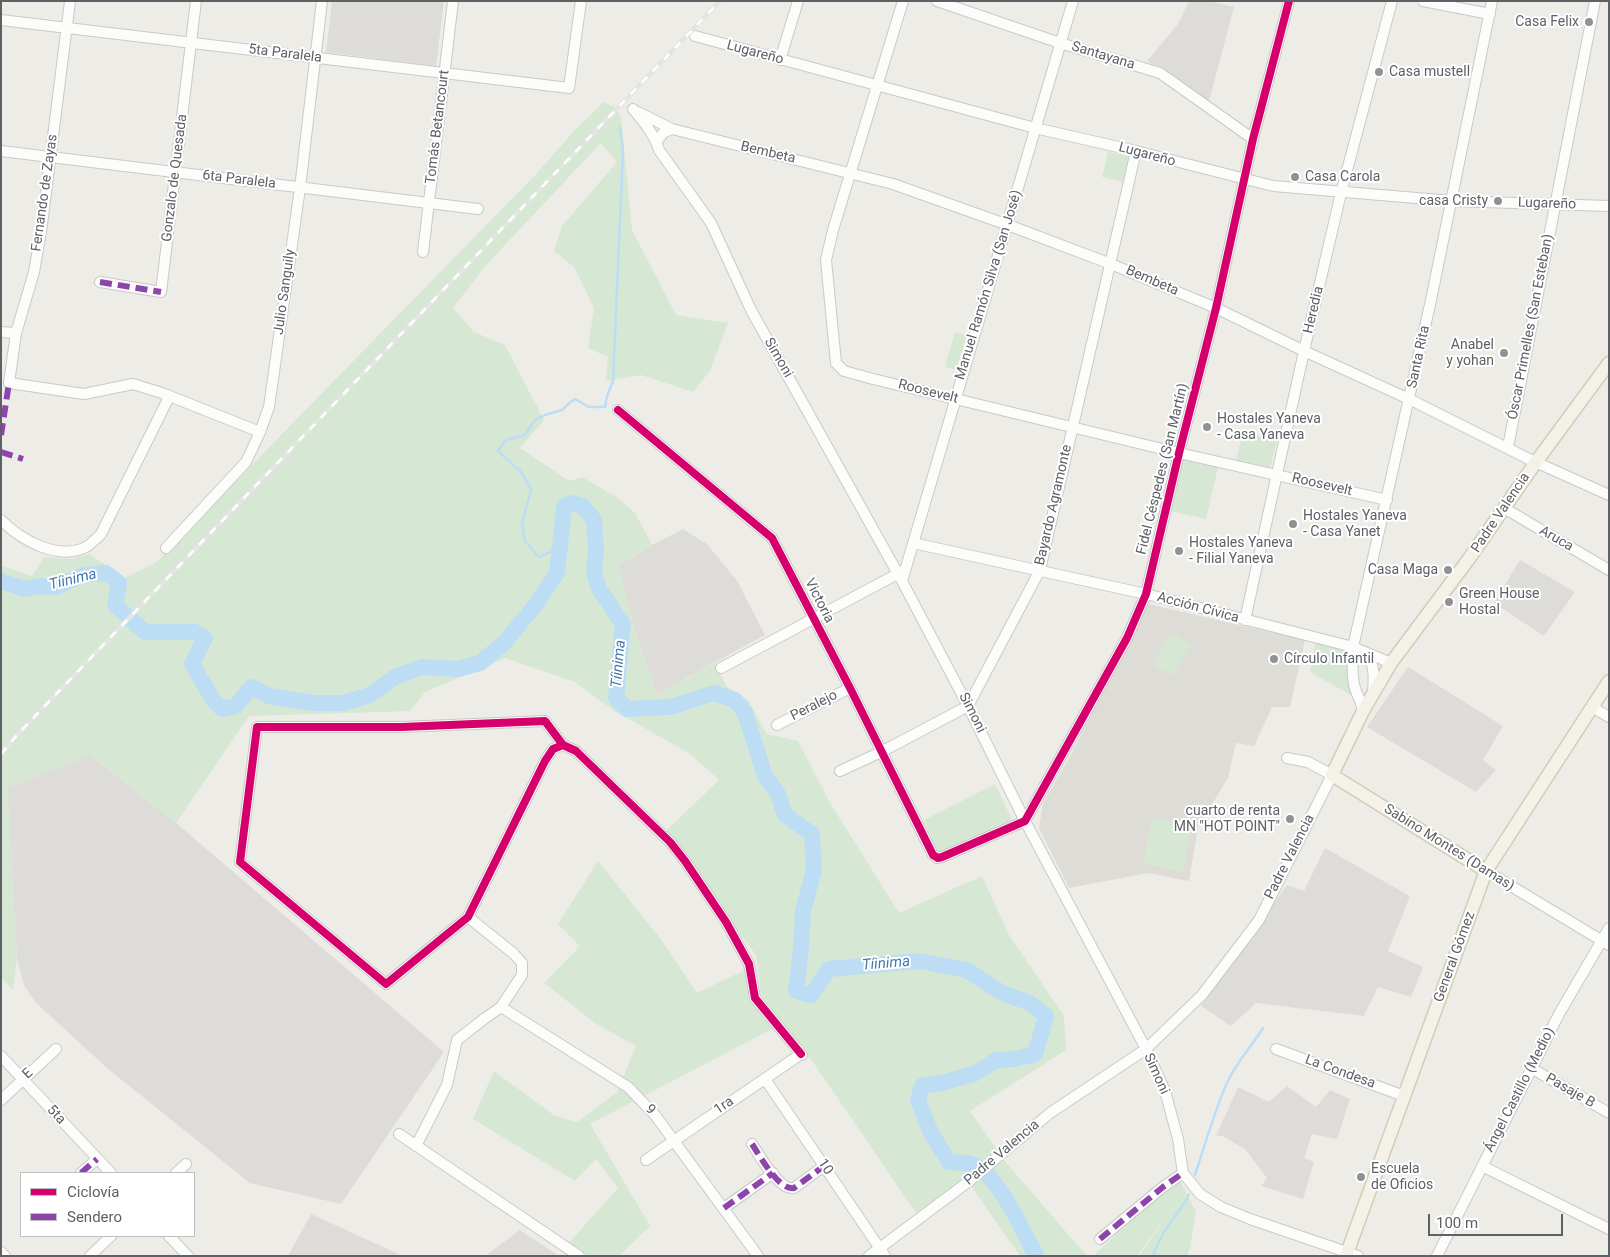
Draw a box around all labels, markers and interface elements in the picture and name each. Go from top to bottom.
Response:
place label: Casa Felix [1515,14,1579,30]
marker: Casa Felix [1583,16,1595,28]
street label: Lugareño [725,37,785,69]
street label: Santayana [1069,38,1137,74]
street label: 5ta Paralela [247,41,323,67]
place label: Casa mustell [1389,64,1470,80]
marker: Casa mustell [1373,66,1385,78]
street label: Tomás Betancourt [423,69,453,185]
street label: Gonzalo de Quesada [159,113,191,243]
street label: Fernando de Zayas [28,133,62,253]
street label: Bembeta [739,139,797,167]
street label: Lugareño [1117,139,1177,171]
street label: 6ta Paralela [201,167,277,193]
place label: Casa Carola [1305,169,1380,185]
marker: Casa Carola [1289,171,1301,183]
street label: Manuel Ramón Silva (San José) [952,188,1026,382]
place label: casa Cristy [1419,193,1488,209]
marker: casa Cristy [1492,195,1504,207]
street label: Lugareño [1518,195,1576,213]
street label: Óscar Primelles (San Esteban) [1505,233,1557,421]
street label: Julio Sanguily [271,248,299,336]
street label: Bembeta [1123,262,1181,300]
street label: Heredia [1300,285,1328,335]
street label: Santa Rita [1404,324,1434,390]
street label: Simoni [760,335,796,381]
place label: Anabel y yohan [1446,337,1494,370]
marker: Anabel y yohan [1498,347,1510,359]
street label: Roosevelt [896,376,960,408]
street label: Fidel Céspedes (San Martín) [1134,382,1192,556]
place label: Hostales Yaneva - Casa Yaneva [1217,411,1321,444]
marker: Hostales Yaneva - Casa Yaneva [1201,421,1213,433]
street label: Bayardo Agramonte [1032,443,1076,567]
street label: Roosevelt [1290,470,1354,500]
street label: Padre Valencia [1468,470,1534,556]
place label: Hostales Yaneva - Casa Yanet [1303,508,1407,540]
marker: Hostales Yaneva - Casa Yanet [1287,518,1299,530]
street label: Aruca [1536,523,1576,555]
place label: Hostales Yaneva - Filial Yaneva [1189,535,1293,568]
marker: Hostales Yaneva - Filial Yaneva [1173,545,1185,557]
place label: Casa Maga [1368,562,1438,578]
marker: Casa Maga [1442,564,1454,576]
water label: Tíinima [48,565,98,595]
street label: Victoria [801,576,837,626]
place label: Green House Hostal [1459,586,1540,618]
street label: Acción Cívica [1155,589,1241,627]
marker: Green House Hostal [1443,596,1455,608]
water label: Tíinima [608,639,630,689]
place label: Círculo Infantil [1284,651,1374,667]
marker: Círculo Infantil [1268,653,1280,665]
street label: Peralejo [788,687,840,725]
street label: Simoni [955,690,989,736]
street label: Sabino Montes (Damas) [1381,801,1517,895]
place label: cuarto de renta MN "HOT POINT" [1174,803,1280,836]
street label: Padre Valencia [1261,812,1319,902]
marker: cuarto de renta MN "HOT POINT" [1284,813,1296,825]
street label: General Gómez [1431,909,1479,1005]
water label: Tíinima [861,953,911,975]
street label: Ángel Castillo (Medio) [1481,1025,1559,1155]
street label: Simoni [1140,1051,1172,1097]
street label: La Condesa [1303,1052,1377,1092]
street label: E [19,1065,37,1083]
street label: Pasaje B [1542,1070,1598,1112]
street label: 1ra [711,1093,737,1119]
street label: 9 [641,1101,659,1119]
street label: 5ta [43,1102,69,1128]
street label: Padre Valencia [961,1117,1043,1189]
street label: 10 [814,1156,836,1178]
place label: Escuela de Oficios [1371,1161,1433,1194]
marker: Escuela de Oficios [1355,1171,1367,1183]
legend [20,1172,195,1237]
text: Ciclovía [67,1183,120,1201]
scale bar [1430,1204,1565,1236]
text: Sendero [67,1208,122,1226]
text: 100 m [1436,1214,1478,1232]

